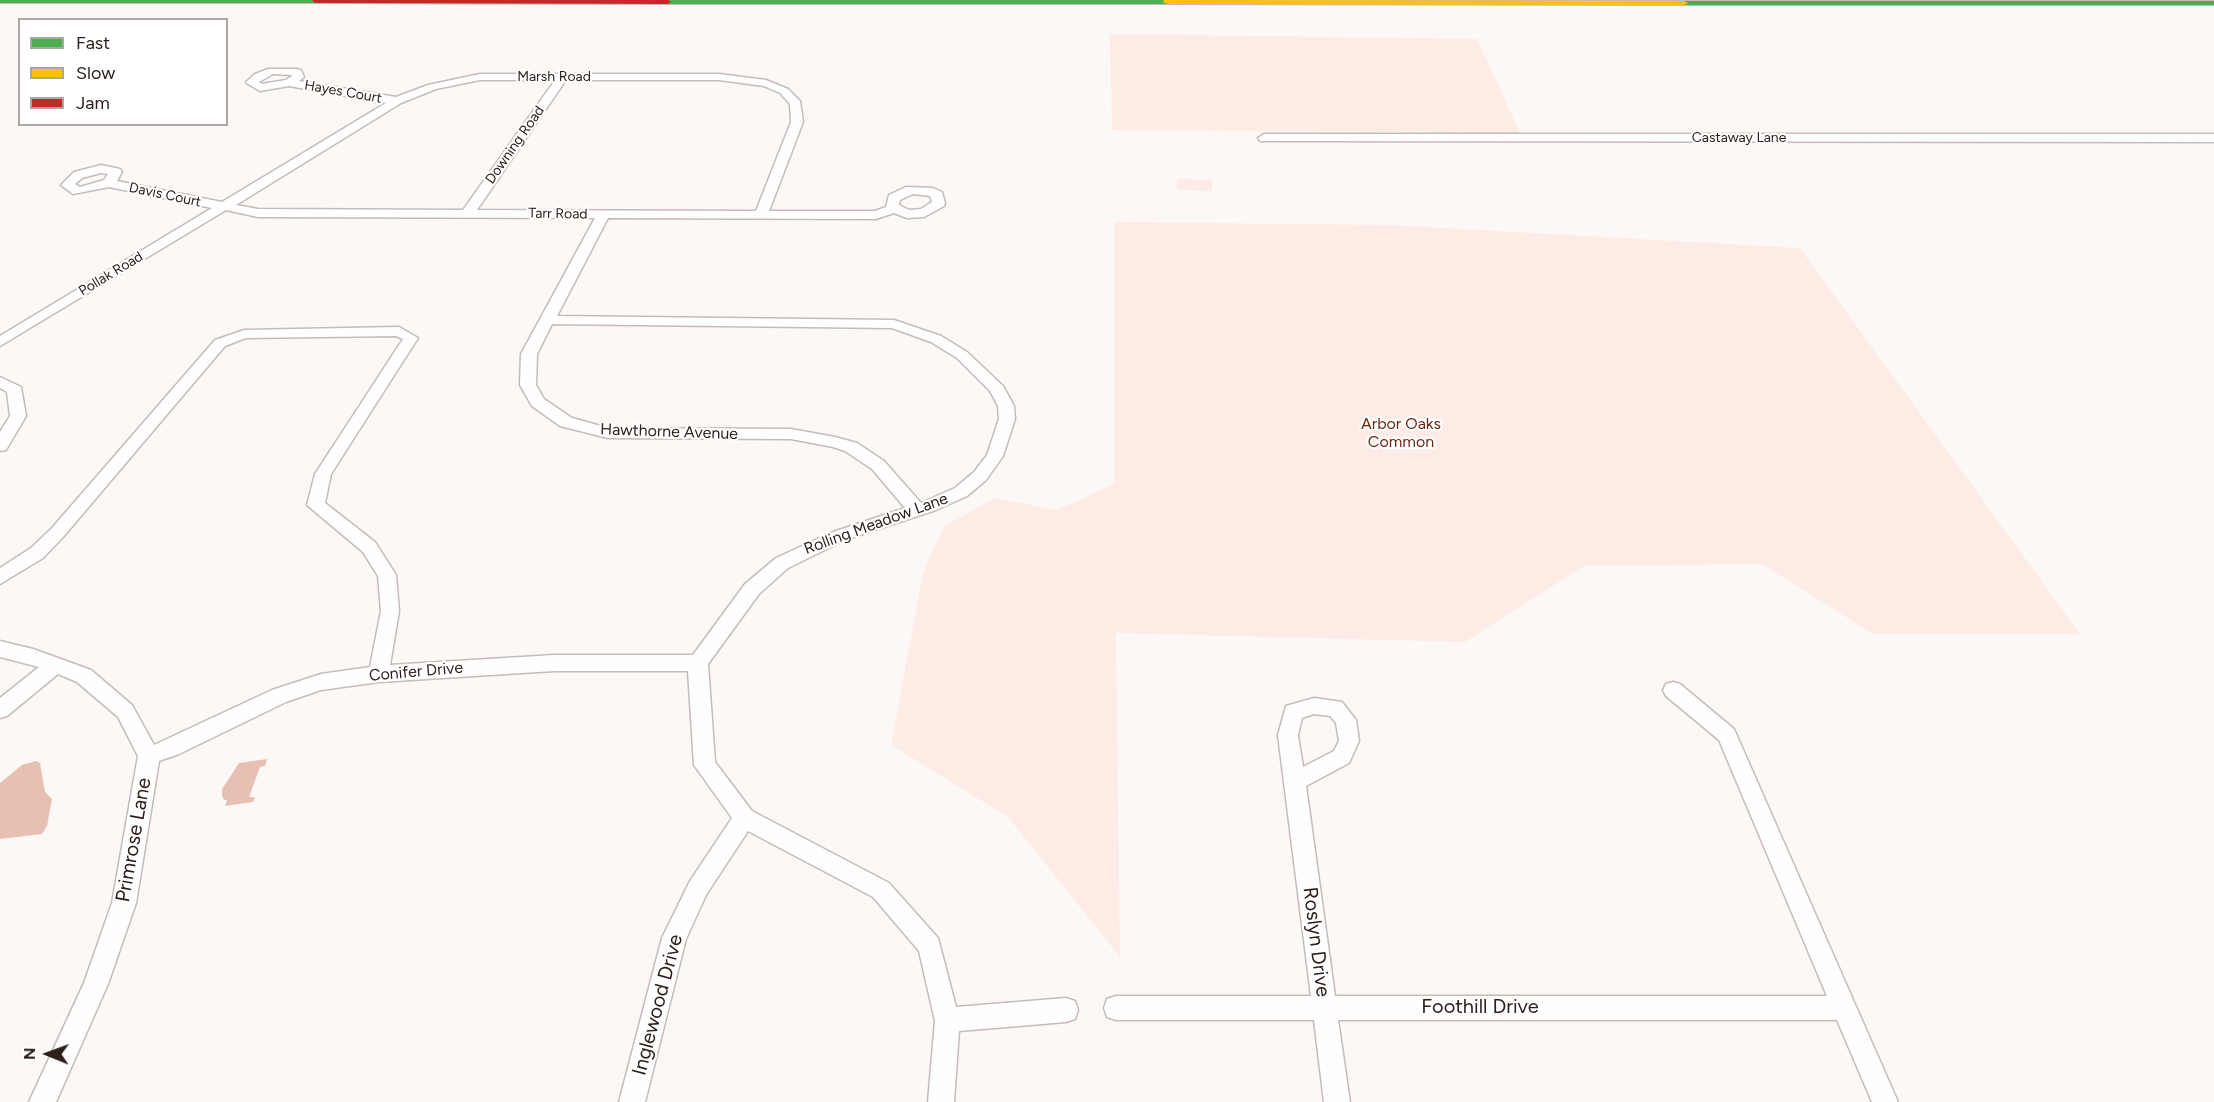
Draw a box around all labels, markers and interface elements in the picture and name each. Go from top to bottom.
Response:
legend [18,18,228,126]
text: Fast [76,32,110,54]
text: Slow [76,62,115,84]
street label: Marsh Road [517,69,591,85]
street label: Hayes Court [303,77,383,107]
text: Jam [76,92,110,114]
street label: Downing Road [482,103,548,187]
street label: Castaway Lane [1692,130,1786,146]
street label: Davis Court [127,179,203,211]
street label: Tarr Road [528,205,588,223]
street label: Pollak Road [76,248,146,300]
park label: Arbor Oaks Common [1361,414,1441,452]
street label: Hawthorne Avenue [600,420,738,444]
street label: Rolling Meadow Lane [801,489,951,559]
street label: Conifer Drive [368,658,464,686]
street label: Primrose Lane [111,776,157,904]
street label: Roslyn Drive [1297,886,1335,998]
street label: Inglewood Drive [628,932,688,1078]
street label: Foothill Drive [1421,995,1539,1019]
north arrow [18,1024,78,1084]
text: N [20,1047,39,1060]

